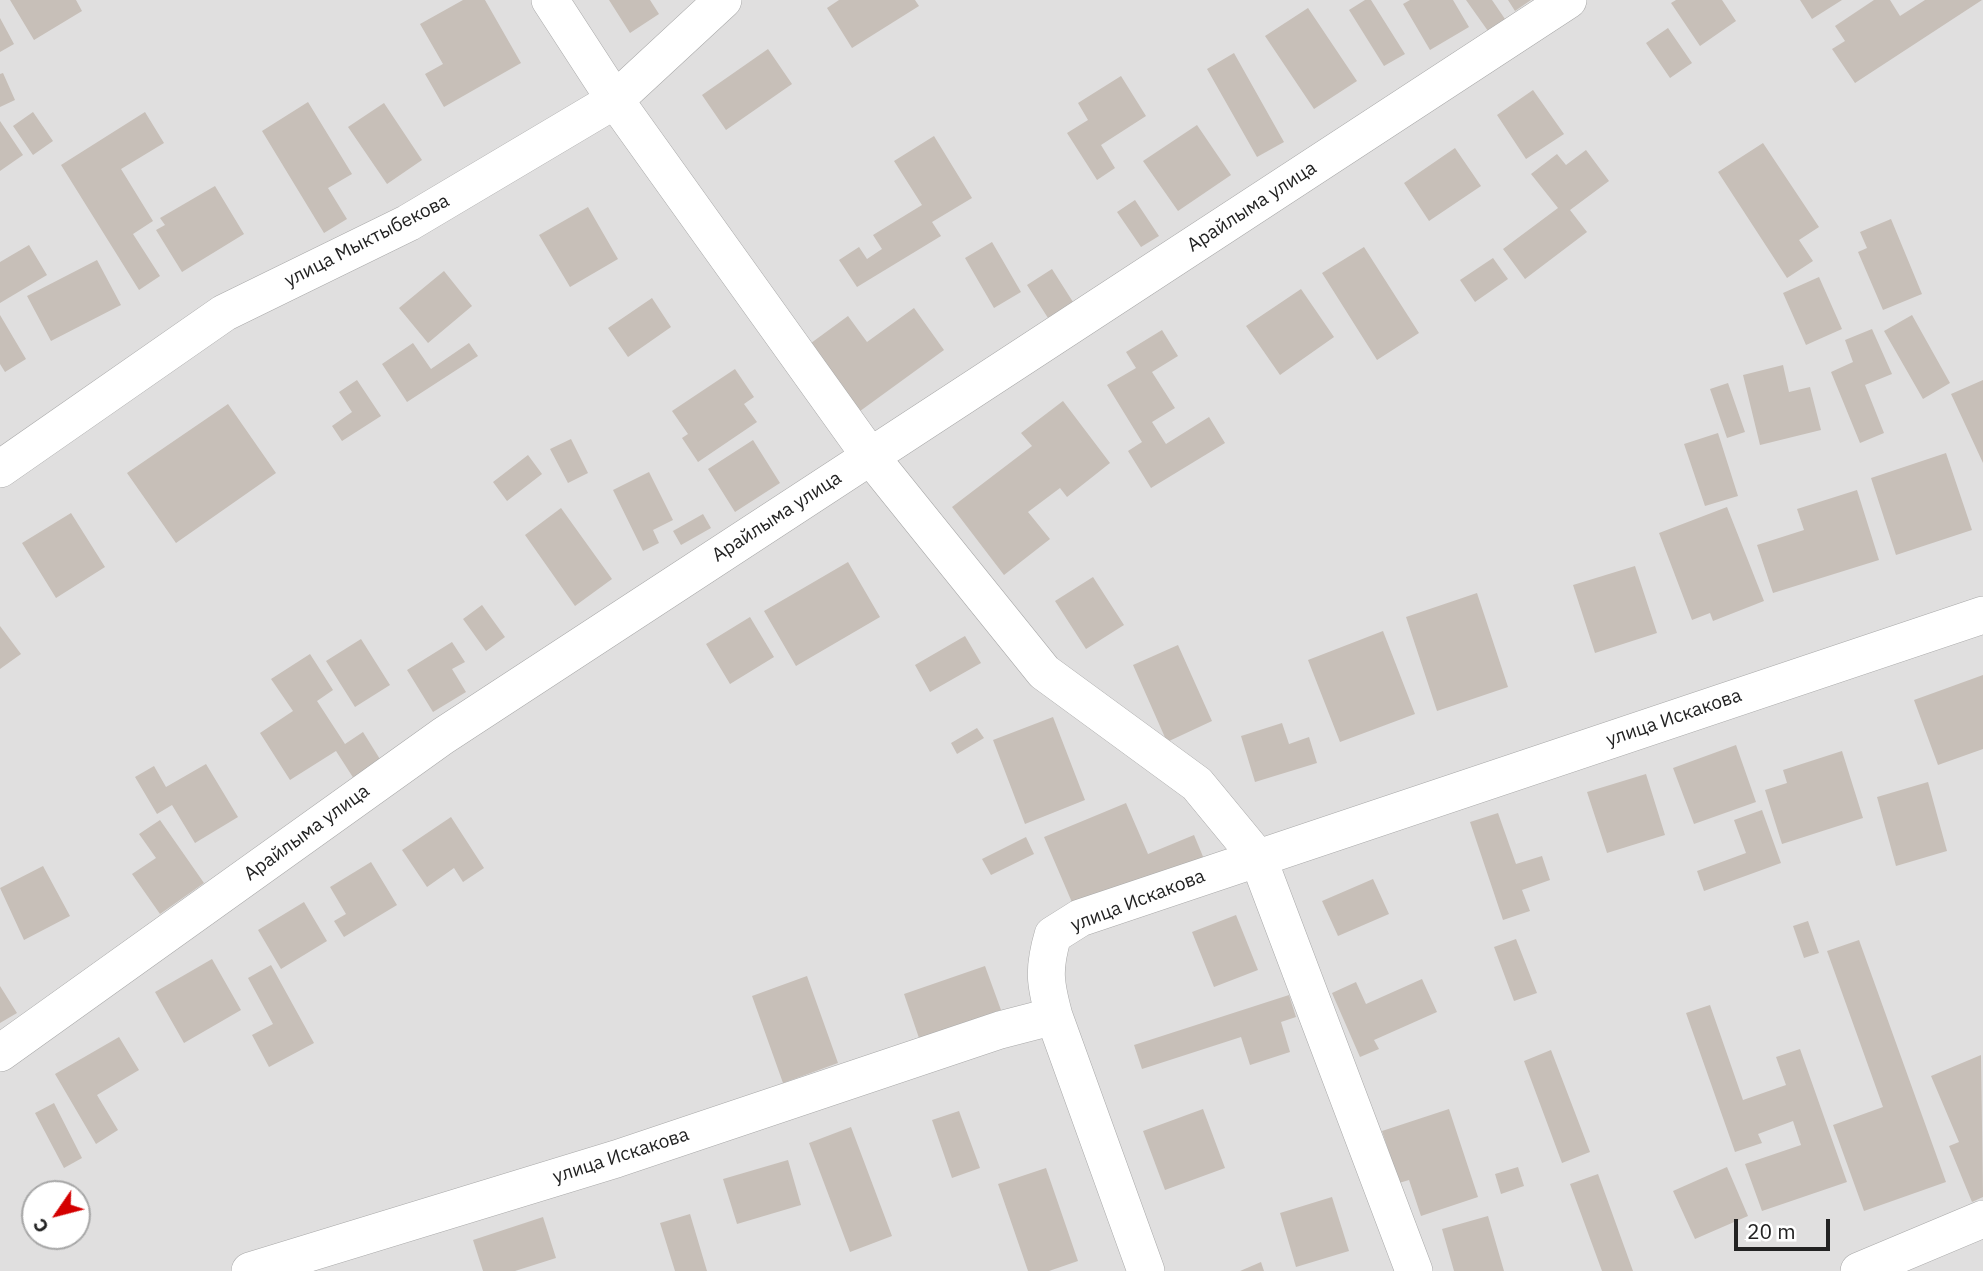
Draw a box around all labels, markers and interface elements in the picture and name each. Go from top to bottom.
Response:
street label: Арайлыма улица [1183,157,1321,257]
street label: улица Мыктыбекова [281,190,453,292]
street label: Арайлыма улица [708,467,846,567]
street label: улица Искакова [1603,684,1745,752]
street label: Арайлыма улица [240,780,374,886]
street label: улица Искакова [1068,865,1208,937]
street label: улица Искакова [550,1123,692,1189]
north arrow [21,1180,91,1250]
scale bar [1738,1204,1834,1248]
text: С [27,1214,54,1238]
text: 20 m [1747,1217,1796,1245]

